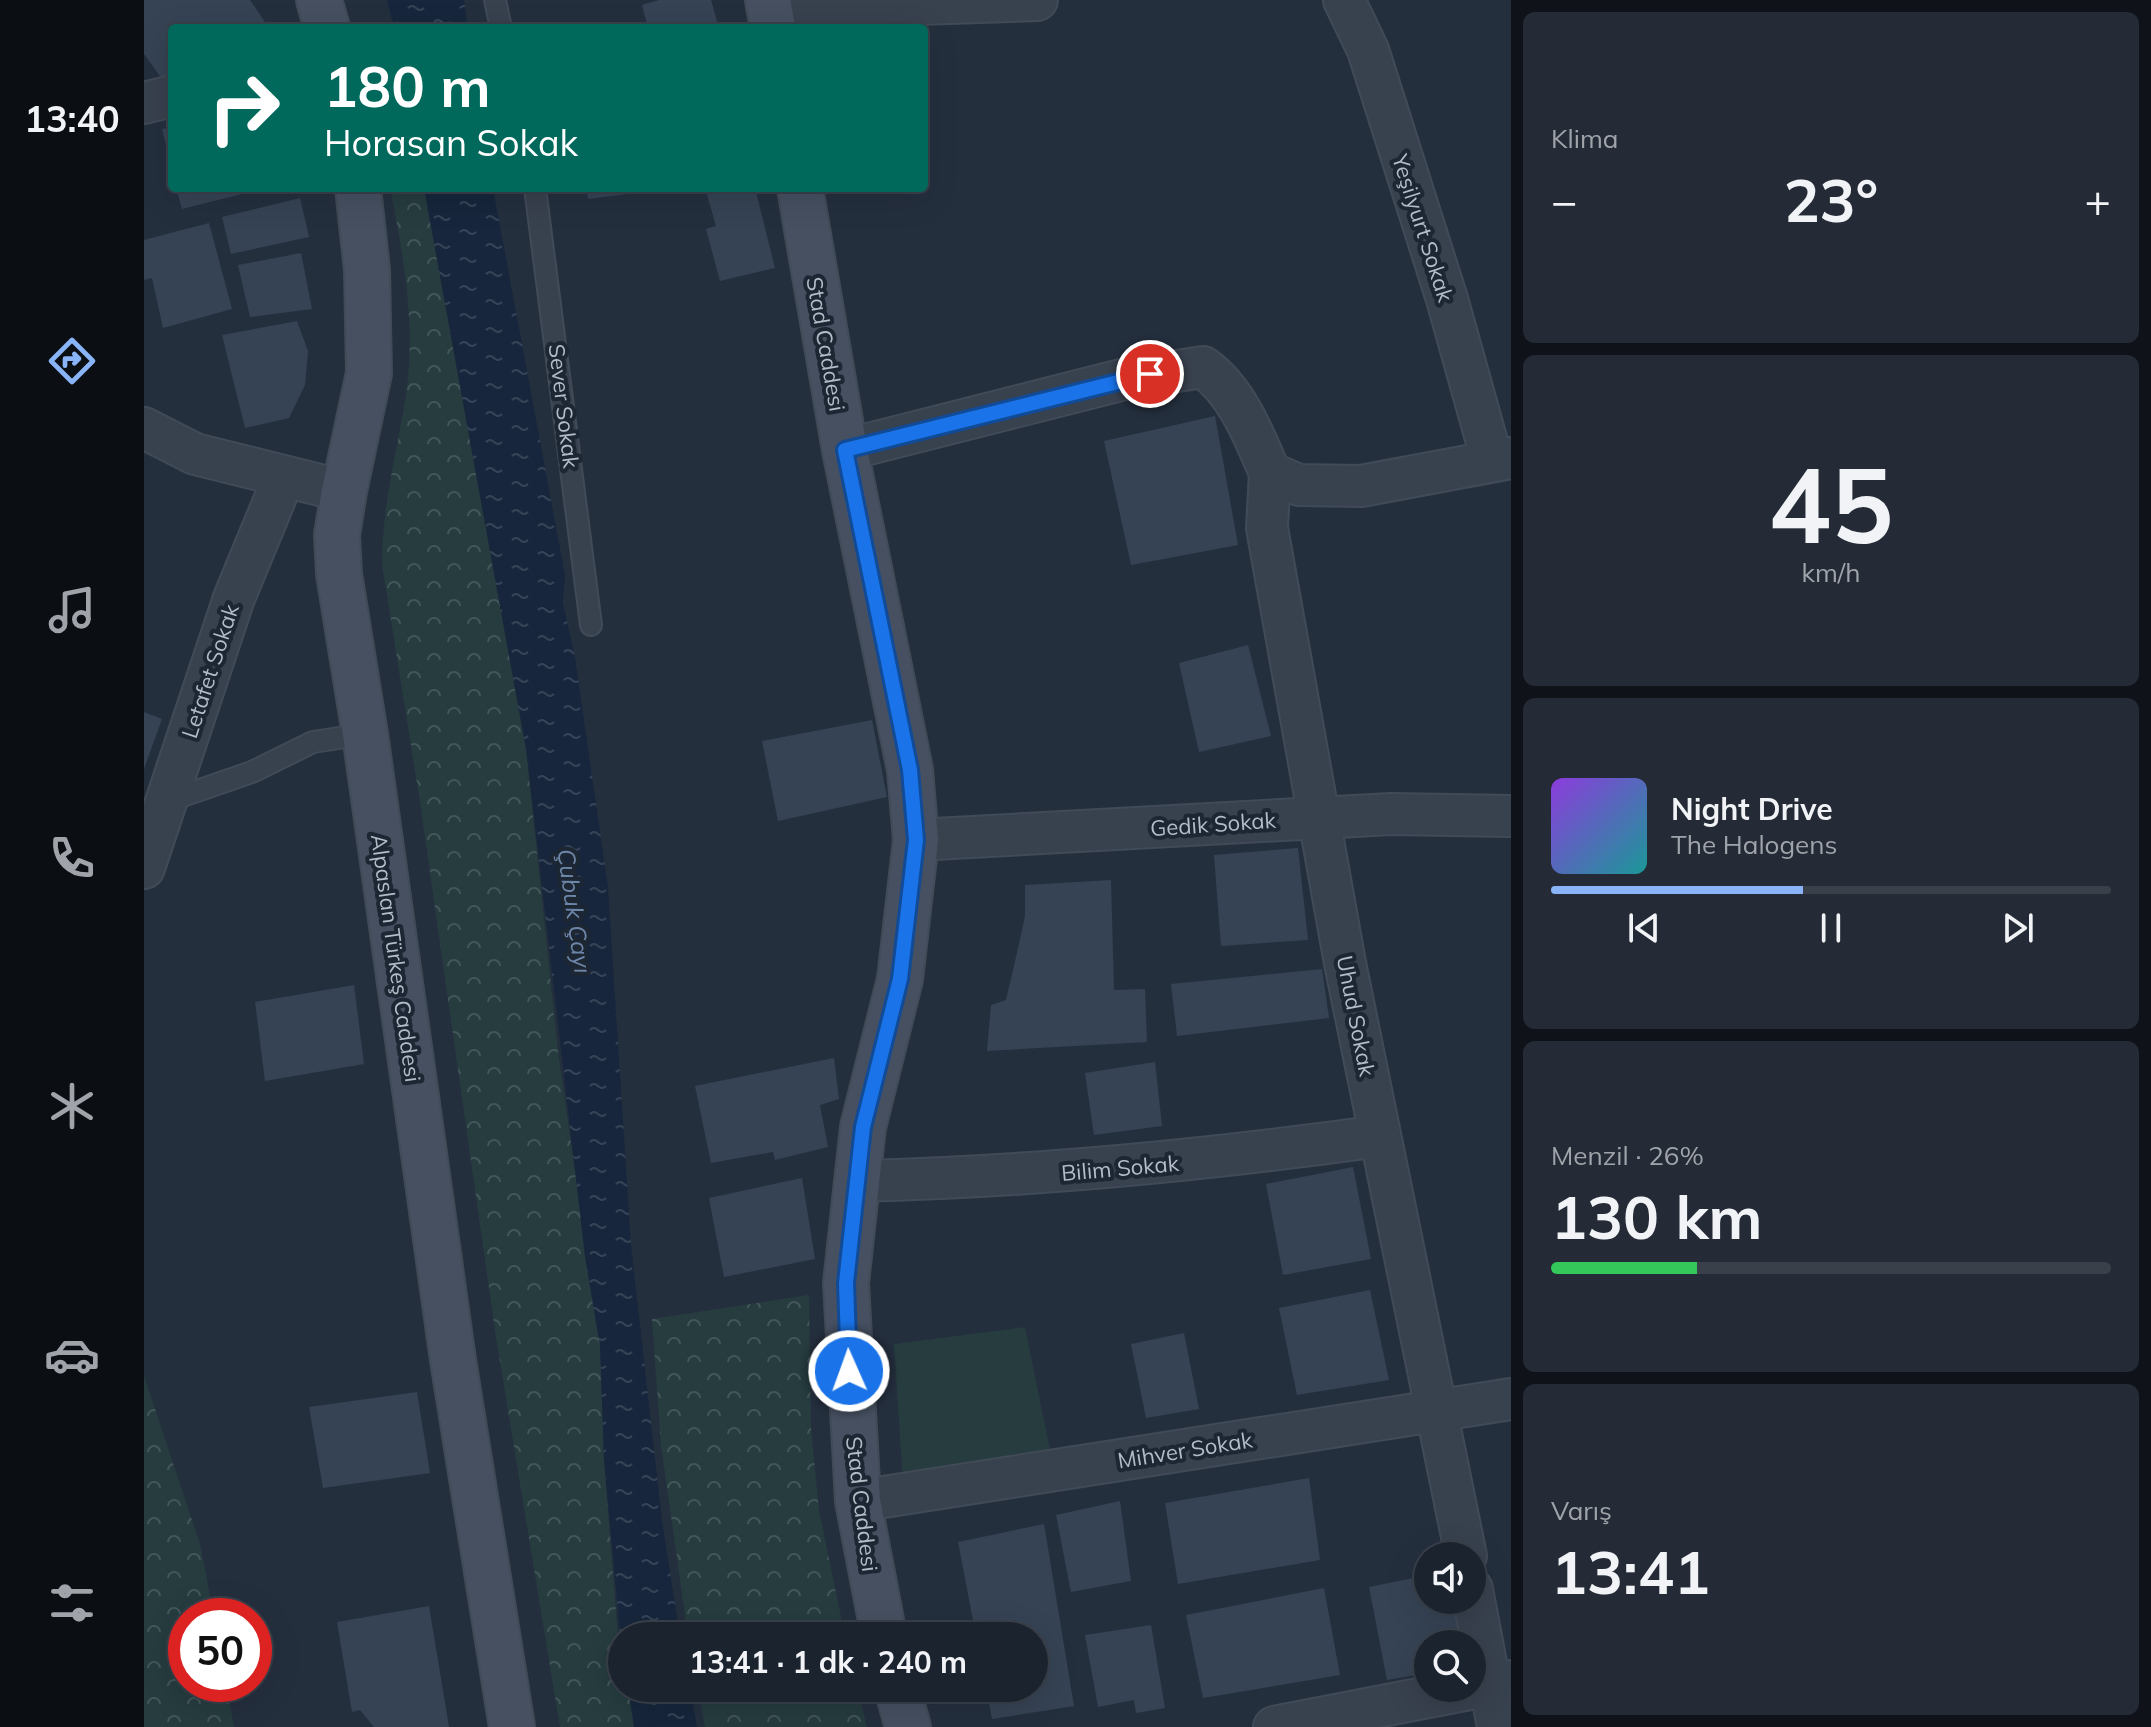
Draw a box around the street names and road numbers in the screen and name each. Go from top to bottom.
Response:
street label: Yeşilyurt Sokak [1386,150,1460,306]
street label: Stad Caddesi [800,275,852,413]
street label: Sever Sokak [543,342,586,470]
street label: Letafet Sokak [175,600,245,742]
street label: Gedik Sokak [1149,806,1277,842]
street label: Alpaslan Türkeş Caddesi [365,832,427,1084]
street label: Uhud Sokak [1331,953,1382,1080]
street label: Bilim Sokak [1060,1149,1181,1187]
street label: Mihver Sokak [1116,1425,1255,1474]
street label: Stad Caddesi [840,1435,884,1573]

